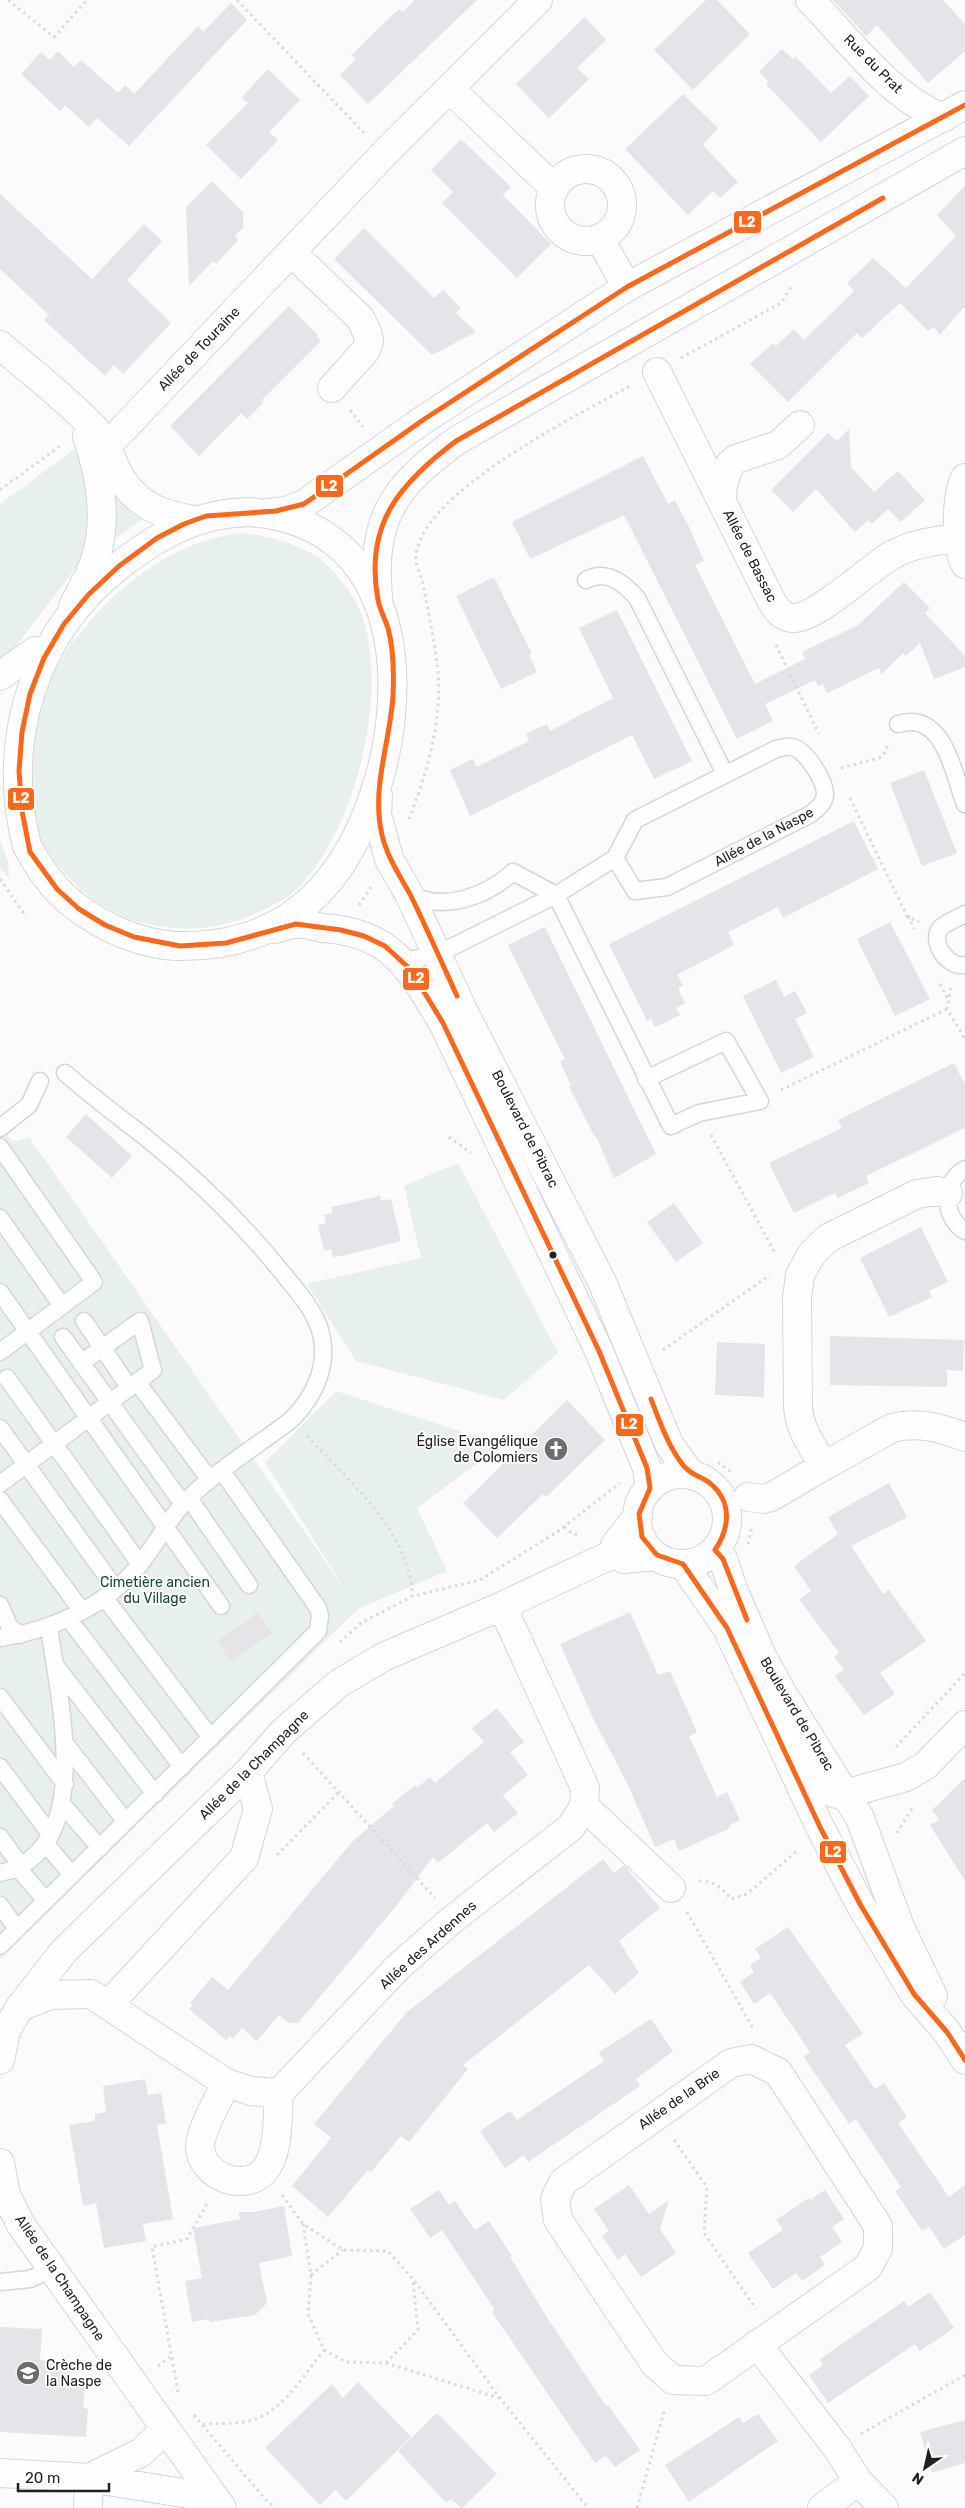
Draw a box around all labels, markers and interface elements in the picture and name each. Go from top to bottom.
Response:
street label: Rue du Prat [840,31,906,97]
line badge: L2 [733,210,762,234]
text: L2 [738,214,756,231]
street label: Allée de Touraine [155,303,244,395]
line badge: L2 [315,474,344,498]
text: L2 [320,478,338,495]
street label: Allée de Bassac [719,507,781,605]
line badge: L2 [7,787,35,811]
text: L2 [12,790,30,807]
street label: Allée de la Naspe [711,804,817,870]
line badge: L2 [402,967,430,991]
text: L2 [407,970,425,987]
street label: Boulevard de Pibrac [488,1067,562,1191]
unlabelled marker [548,1250,558,1260]
line badge: L2 [615,1413,644,1437]
text: L2 [620,1416,638,1433]
place label: Église Evangélique de Colomiers [416,1432,538,1466]
church icon: Église Evangélique de Colomiers [543,1436,569,1462]
park label: Cimetière ancien du Village [100,1574,210,1607]
street label: Boulevard de Pibrac [756,1654,838,1774]
street label: Allée de la Champagne [196,1706,313,1823]
line badge: L2 [819,1840,847,1864]
text: L2 [824,1844,842,1861]
street label: Allée des Ardennes [376,1897,480,1993]
street label: Allée de la Brie [635,2065,723,2133]
street label: Allée de la Champagne [12,2212,109,2344]
place label: Crèche de la Naspe [46,2357,112,2390]
school or university icon: Crèche de la Naspe [15,2360,41,2386]
north arrow [900,2443,950,2493]
scale bar [18,2460,109,2492]
text: N [909,2468,927,2488]
text: 20 m [25,2469,60,2487]

